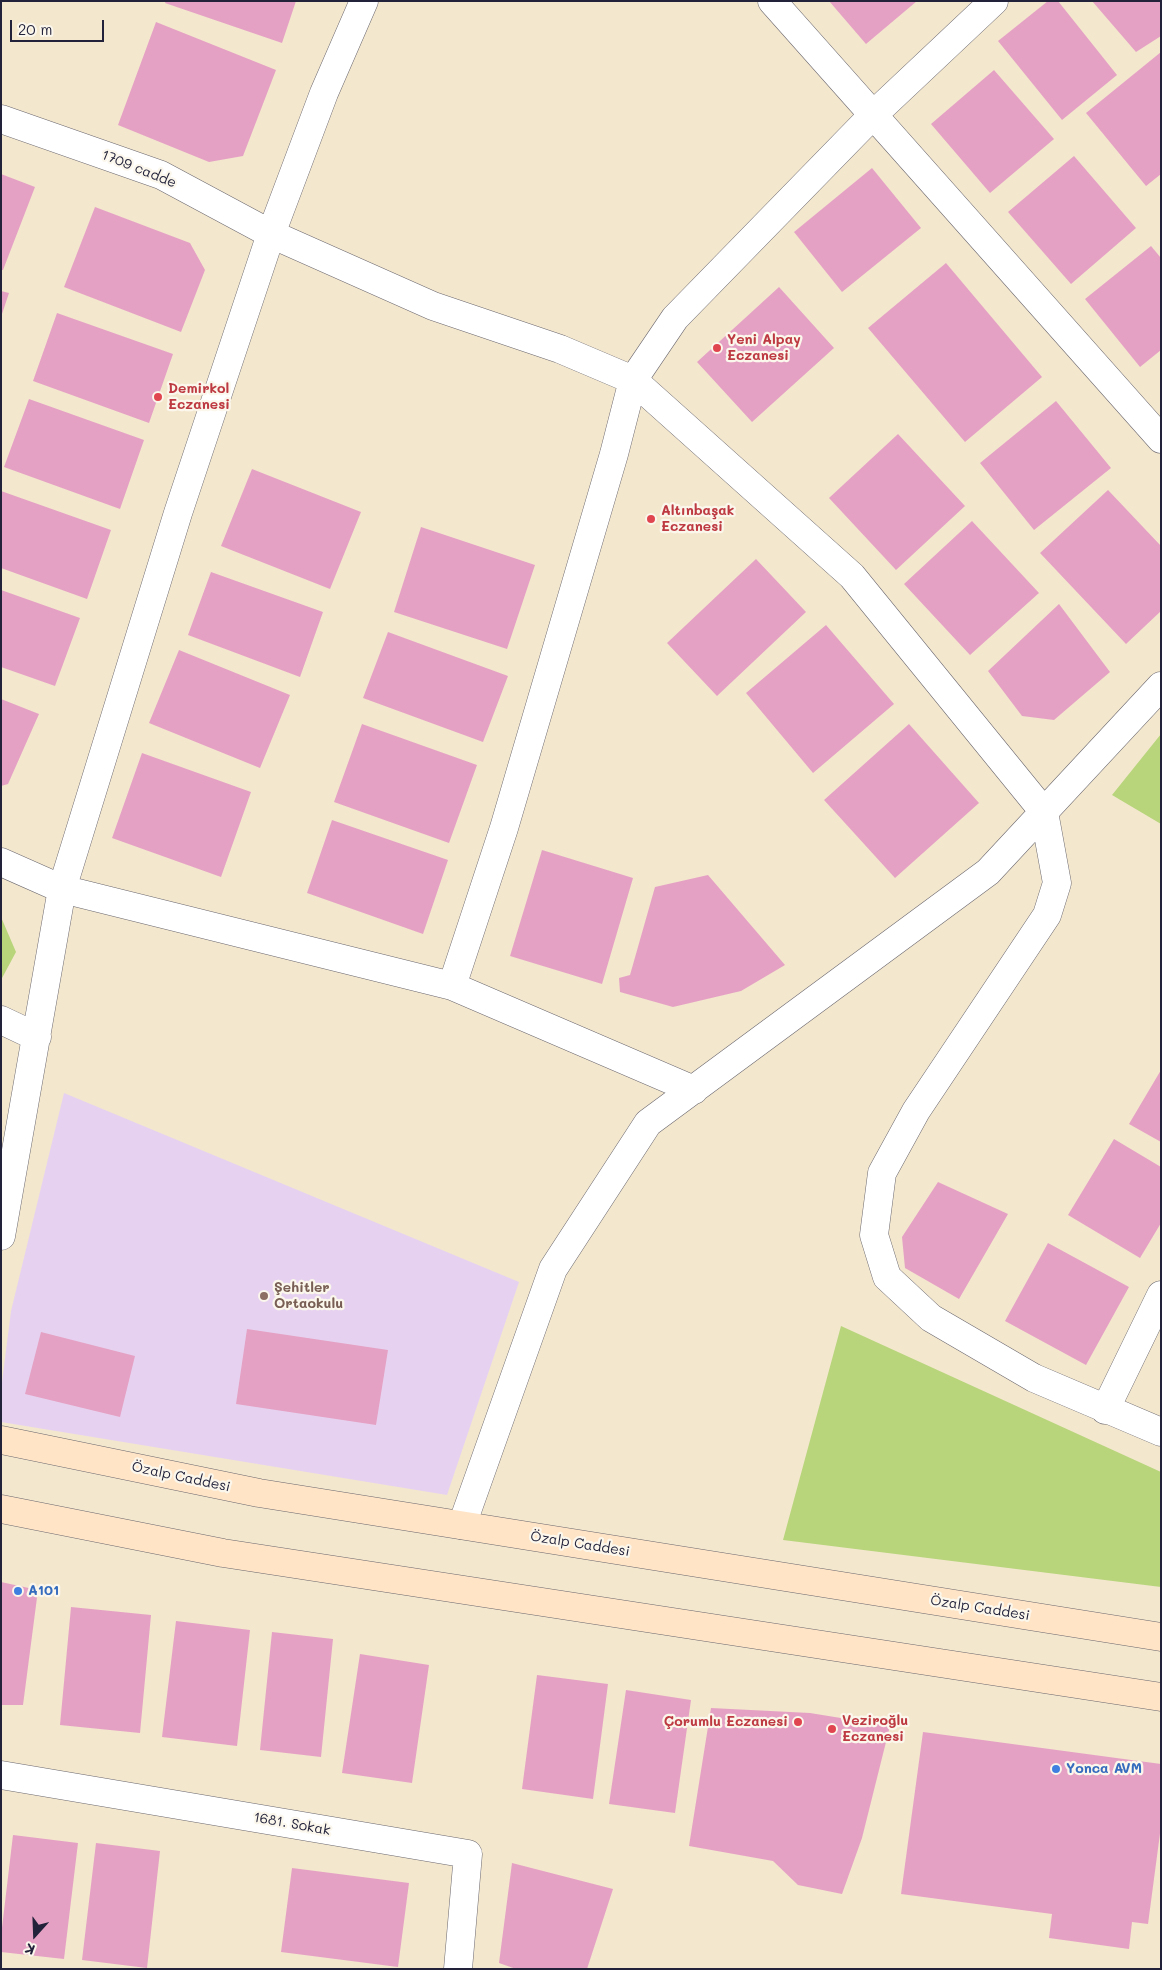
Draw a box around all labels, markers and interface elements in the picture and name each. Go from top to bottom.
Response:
scale bar [12,10,106,42]
text: 20 m [18,19,52,39]
street label: 1709 cadde [99,146,179,192]
place label: Yeni Alpay Eczanesi [727,332,801,364]
marker: Yeni Alpay Eczanesi [711,342,723,354]
place label: Demirkol Eczanesi [168,381,230,414]
marker: Demirkol Eczanesi [152,391,164,403]
place label: Altınbaşak Eczanesi [661,503,734,536]
marker: Altınbaşak Eczanesi [645,513,657,525]
place label: Şehitler Ortaokulu [274,1280,343,1312]
marker: Şehitler Ortaokulu [258,1290,270,1302]
street label: Özalp Caddesi [130,1458,232,1496]
street label: Özalp Caddesi [529,1528,631,1560]
place label: A101 [28,1583,59,1599]
marker: A101 [12,1585,24,1597]
street label: Özalp Caddesi [929,1592,1031,1624]
place label: Veziroğlu Eczanesi [842,1713,908,1745]
place label: Çorumlu Eczanesi [664,1714,788,1730]
marker: Çorumlu Eczanesi [792,1716,804,1728]
marker: Veziroğlu Eczanesi [826,1723,838,1735]
place label: Yonca AVM [1066,1761,1142,1777]
marker: Yonca AVM [1050,1763,1062,1775]
street label: 1681. Sokak [252,1809,332,1839]
north arrow [10,1910,60,1960]
text: K [22,1939,37,1960]

